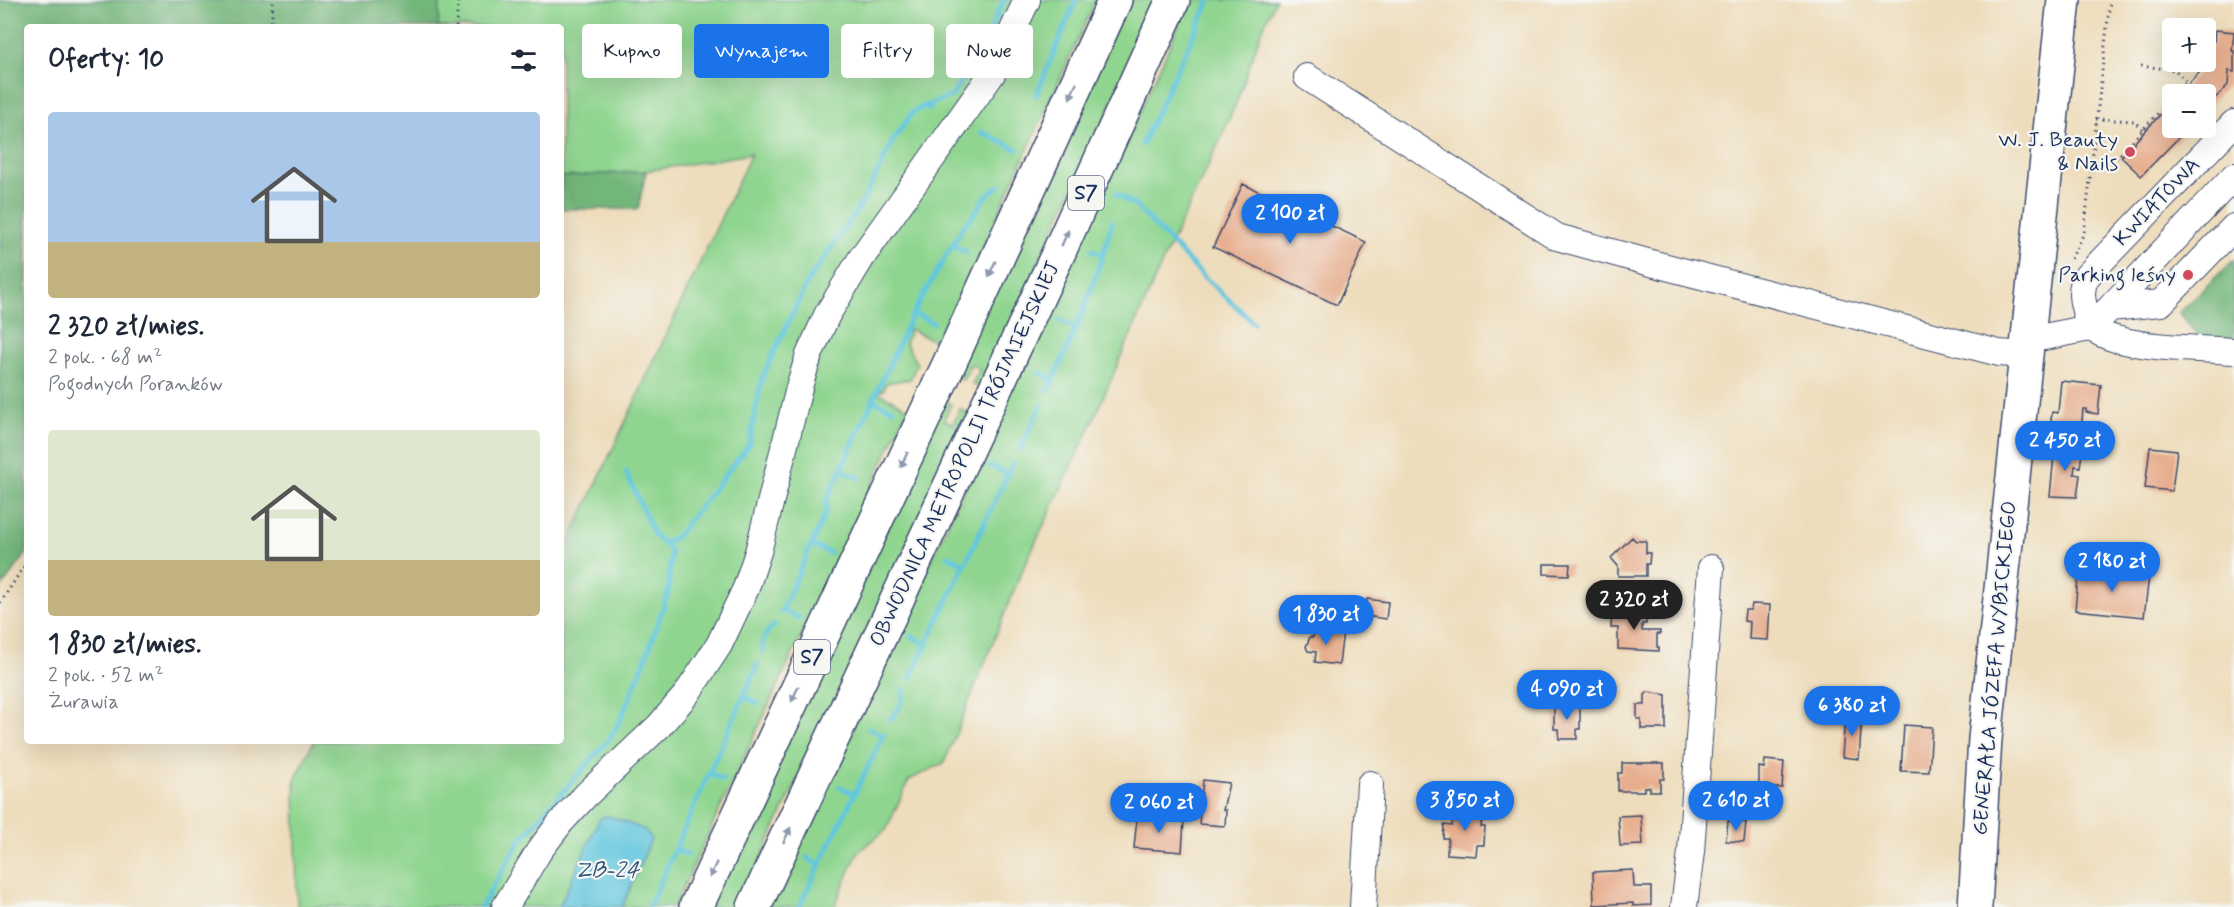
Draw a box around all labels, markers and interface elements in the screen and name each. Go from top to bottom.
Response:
map controls [2162,18,2216,138]
button: + [2162,18,2216,72]
chip: Kupno [582,24,682,78]
chip: Wynajem [694,24,829,78]
chip: Filtry [841,24,934,78]
chip: Nowe [946,24,1033,78]
text: Oferty: 10 [48,43,164,77]
icon: filters [507,44,540,77]
one-way arrow [1068,83,1078,101]
button: − [2162,84,2216,138]
place label: W. J. Beauty & Nails [1998,126,2118,178]
marker: W. J. Beauty & Nails [2123,145,2137,159]
icon: home [240,151,348,259]
street label: KWIATOWA [2108,152,2206,252]
road number: S7 [1068,176,1104,210]
pin: 2 100 zł [1228,194,1352,245]
text: 2 100 zł [1255,200,1325,227]
one-way arrow [1061,229,1070,246]
street label: OBWODNICA METROPOLII TRÓJMIEJSKIEJ [863,257,1067,651]
one-way arrow [987,260,997,278]
place label: Parking leśny [2058,261,2176,291]
marker: Parking leśny [2181,268,2195,282]
text: 2 320 zł/mies. [48,310,204,344]
text: 2 pok. · 68 m² [48,344,162,371]
text: Pogodnych Poranków [48,371,223,398]
pin: 2 450 zł [2003,421,2127,472]
text: 2 450 zł [2029,427,2101,454]
one-way arrow [900,451,909,468]
icon: home [240,469,348,577]
street label: GENERAŁA JÓZEFA WYBICKIEGO [1966,500,2024,836]
pin: 2 180 zł [2050,542,2174,593]
text: 2 180 zł [2078,548,2146,575]
pin: 2 320 zł [1572,580,1696,631]
text: 2 320 zł [1600,586,1668,613]
pin: 1 830 zł [1264,595,1388,646]
text: 1 830 zł [1293,601,1359,628]
text: 1 830 zł/mies. [48,628,201,662]
road number: S7 [794,640,830,674]
text: 2 pok. · 52 m² [48,662,163,689]
pin: 4 090 zł [1505,670,1629,721]
text: 4 090 zł [1531,676,1603,703]
one-way arrow [791,685,800,702]
pin: 6 380 zł [1790,686,1914,737]
text: Żurawia [48,689,119,716]
text: 6 380 zł [1818,692,1886,719]
pin: 3 850 zł [1403,781,1527,832]
pin: 2 610 zł [1674,781,1798,832]
pin: 2 060 zł [1097,783,1221,834]
text: 3 850 zł [1430,787,1500,814]
text: 2 610 zł [1702,787,1770,814]
text: 2 060 zł [1124,789,1194,816]
one-way arrow [783,826,792,843]
water label: ZB-24 [575,857,641,885]
one-way arrow [708,862,718,880]

